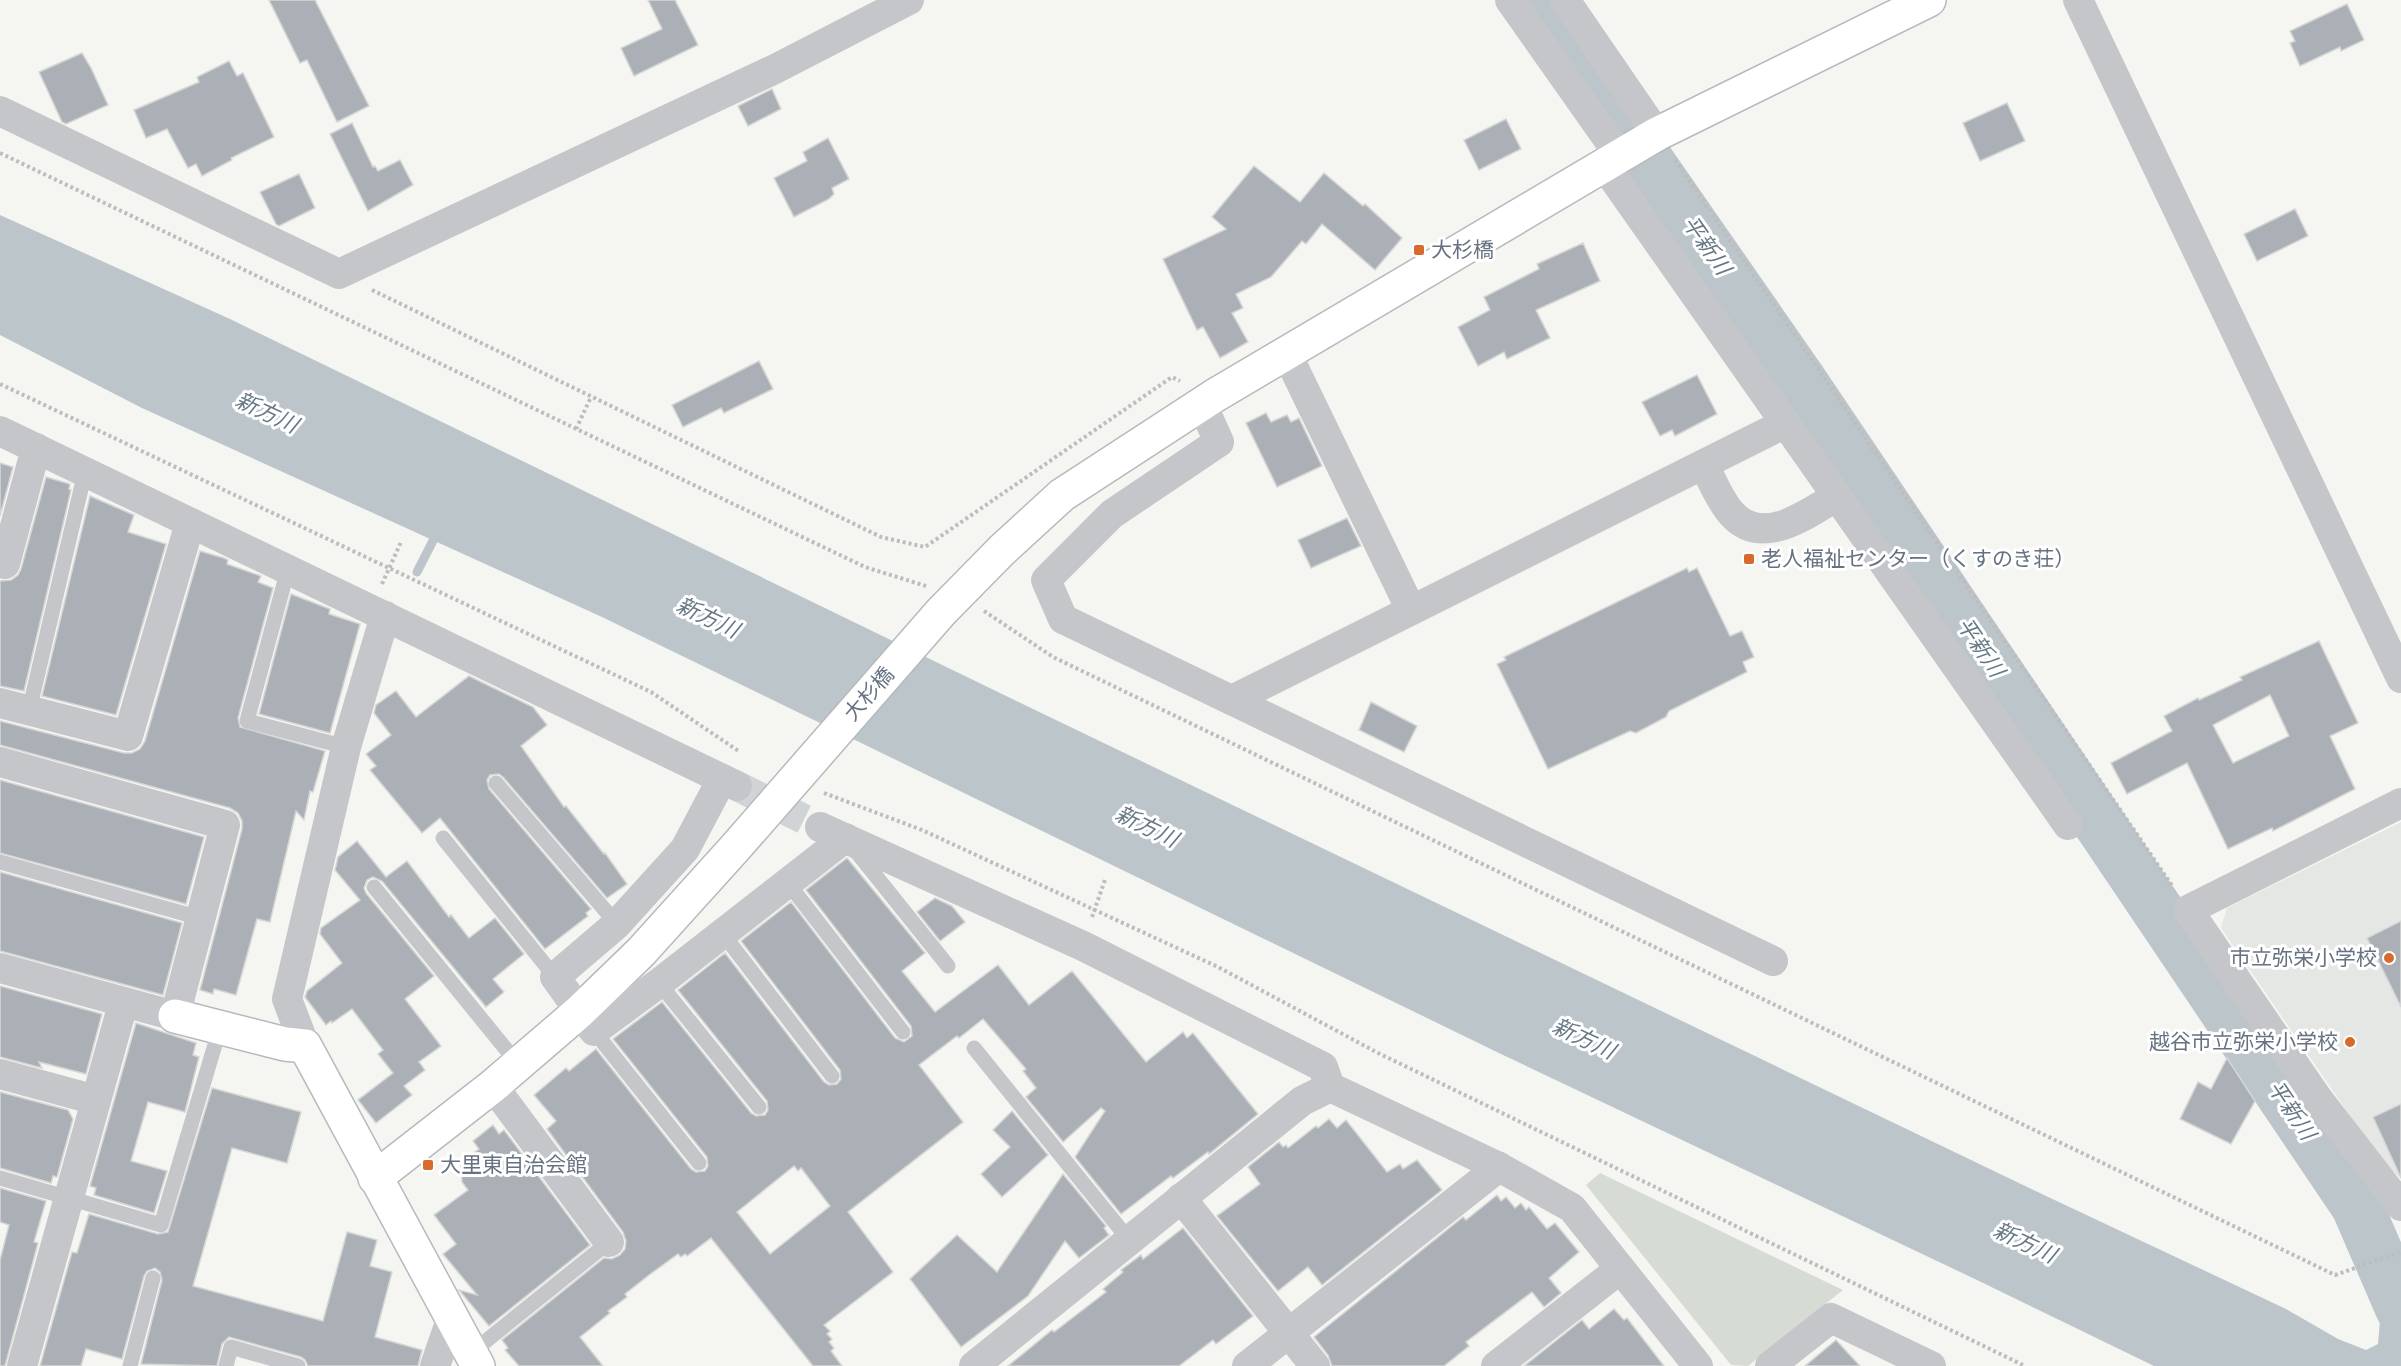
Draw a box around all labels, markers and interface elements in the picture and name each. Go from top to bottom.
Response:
water label: 平新川 [1677,211,1737,281]
place label: 大杉橋 [1431,238,1494,261]
marker: 大杉橋 [1412,243,1426,257]
water label: 新方川 [232,387,304,439]
place label: 老人福祉センター（くすのき荘） [1761,547,2075,570]
marker: 老人福祉センター（くすのき荘） [1742,552,1756,566]
water label: 新方川 [673,592,745,644]
water label: 平新川 [1952,613,2011,683]
street label: 大杉橋 [839,662,898,725]
water label: 新方川 [1112,801,1184,853]
place label: 市立弥栄小学校 [2230,946,2377,969]
marker: 市立弥栄小学校 [2382,951,2396,965]
water label: 新方川 [1549,1013,1621,1065]
place label: 越谷市立弥栄小学校 [2149,1030,2338,1053]
marker: 越谷市立弥栄小学校 [2343,1035,2357,1049]
water label: 平新川 [2263,1076,2322,1146]
place label: 大里東自治会館 [440,1153,587,1176]
marker: 大里東自治会館 [421,1158,435,1172]
water label: 新方川 [1990,1217,2062,1269]

